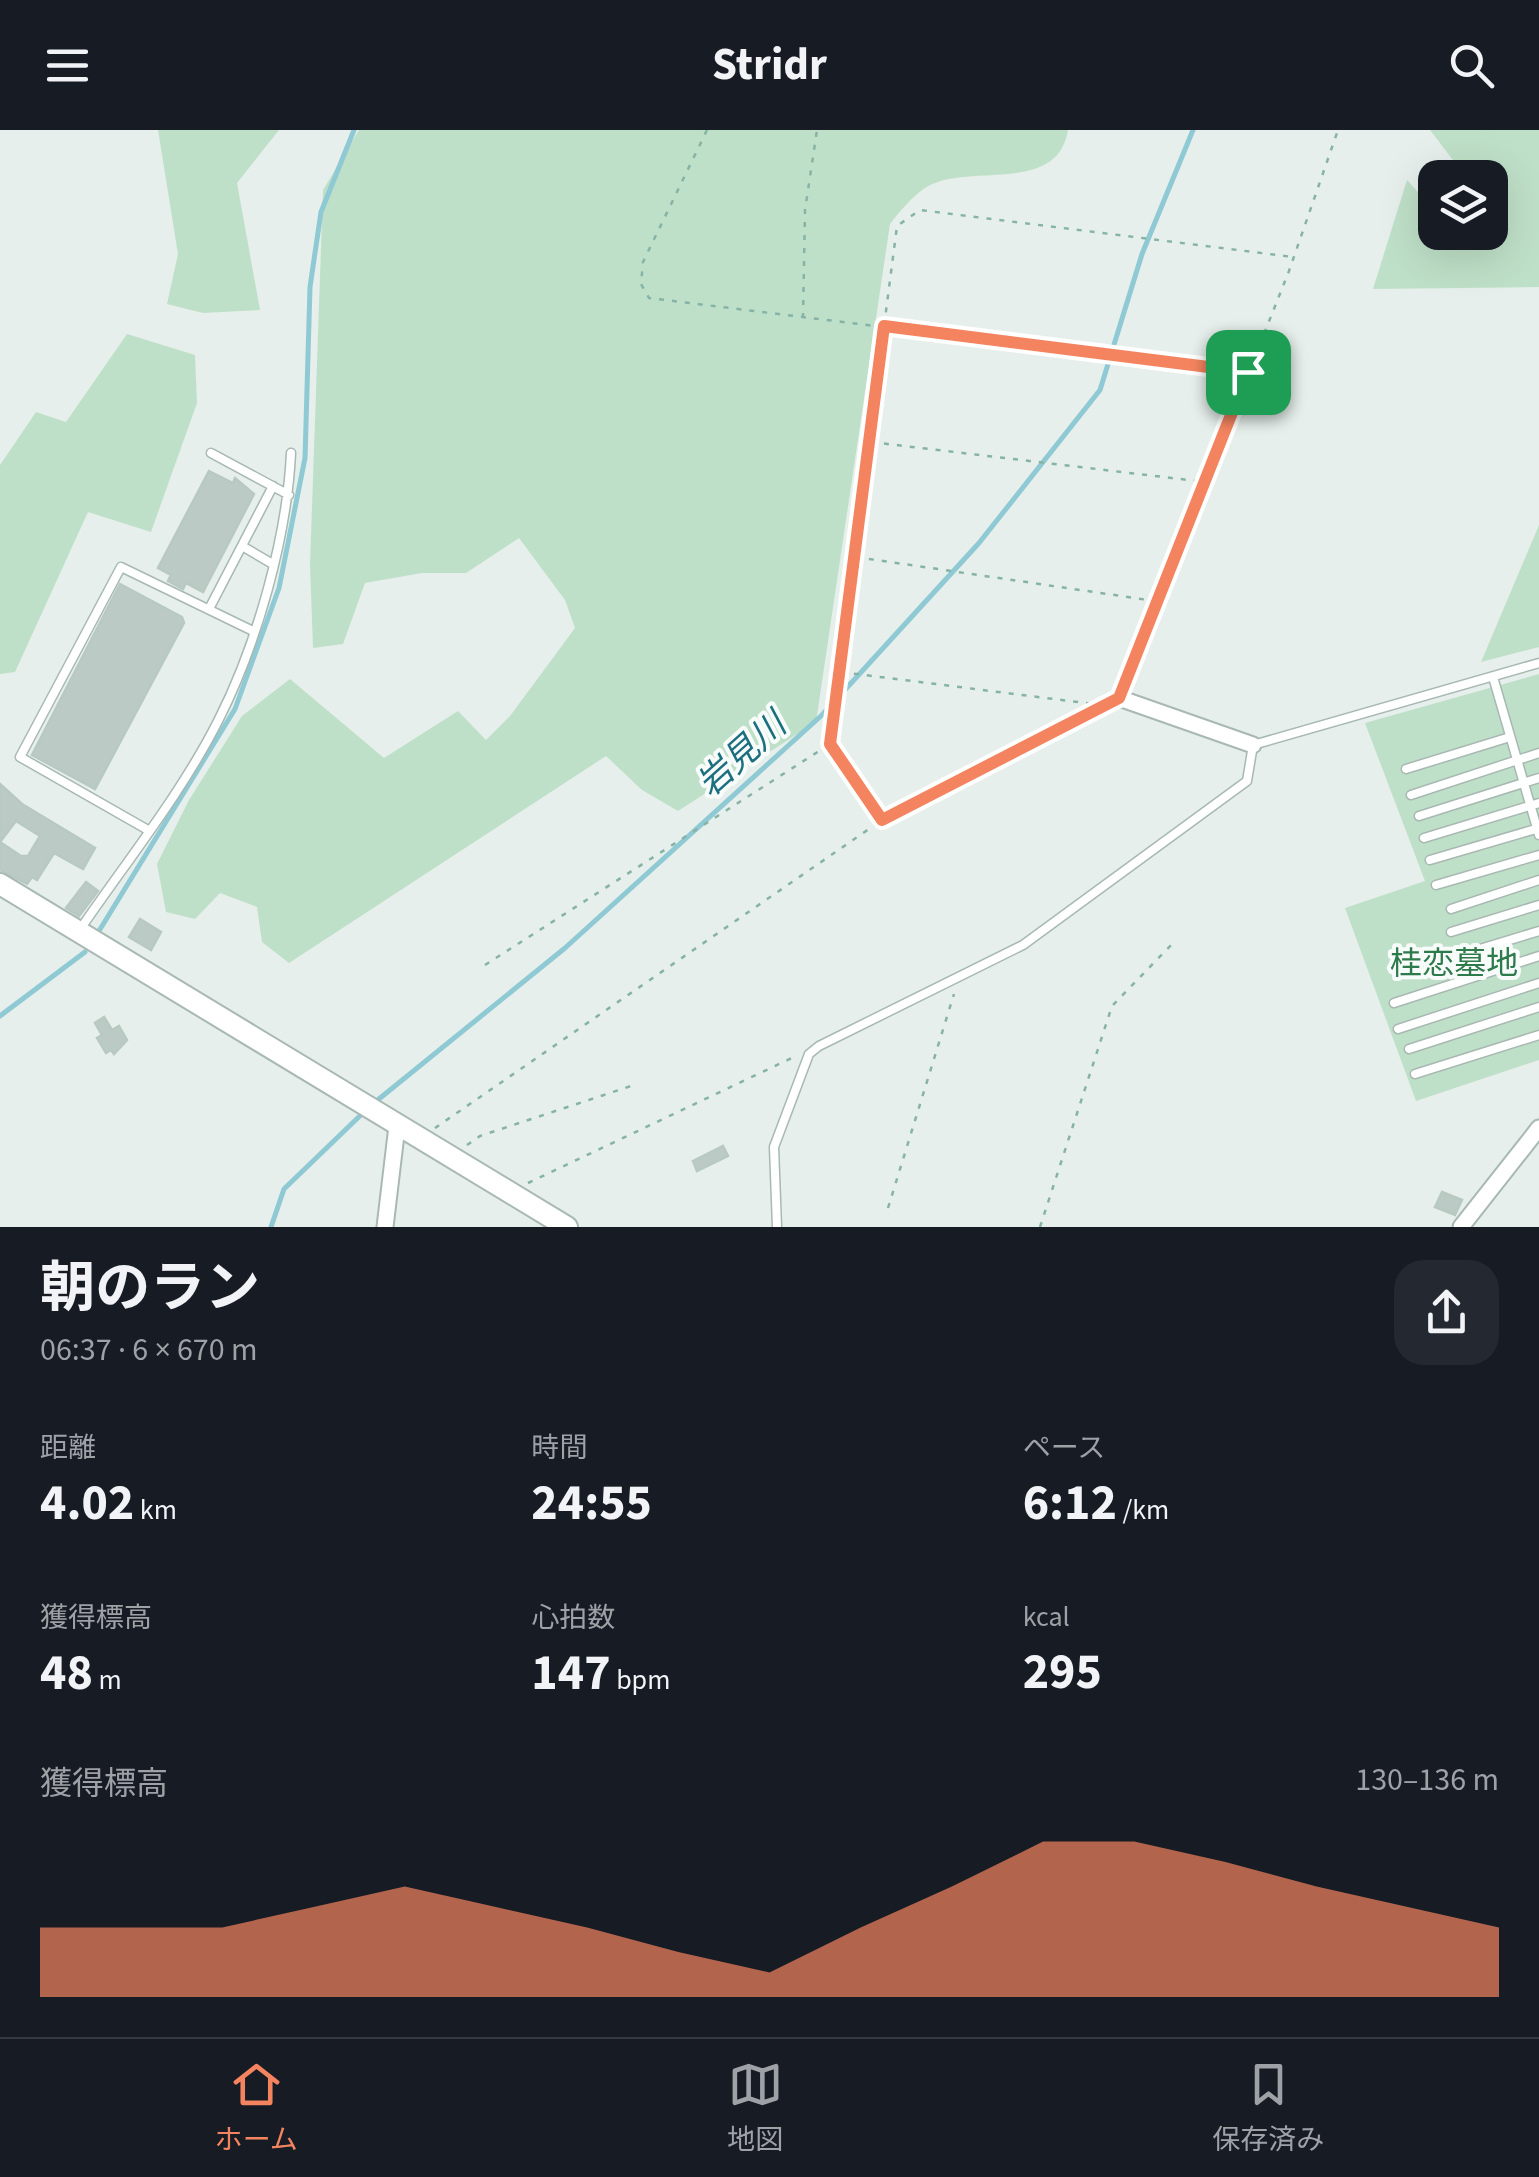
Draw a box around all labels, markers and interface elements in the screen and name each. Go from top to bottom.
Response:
text: Stridr [712,33,827,97]
icon: menu [40,38,95,93]
icon: search [1444,38,1499,93]
map controls [1418,160,1508,250]
button: layers [1418,160,1508,250]
pin [1206,330,1291,415]
icon: arrive [1221,345,1276,400]
water label: 岩見川 [686,698,800,808]
park label: 桂恋墓地 [1390,941,1518,987]
text: 朝のラン [40,1250,260,1328]
button: share [1394,1260,1499,1365]
text: 06:37 · 6 × 670 m [40,1327,258,1373]
text: 距離 [40,1428,96,1468]
text: 時間 [531,1428,587,1468]
text: ペース [1023,1428,1105,1468]
text: 4.02 [40,1468,134,1539]
text: 24:55 [531,1468,652,1539]
text: 6:12 [1023,1468,1117,1539]
text: km [134,1490,177,1530]
text: /km [1117,1490,1169,1530]
text: kcal [1023,1597,1070,1637]
text: 獲得標高 [40,1598,152,1638]
text: 心拍数 [531,1598,615,1638]
text: 295 [1023,1637,1102,1708]
text: 48 [40,1638,93,1709]
text: 147 [531,1638,611,1709]
text: m [93,1660,122,1700]
text: bpm [611,1660,670,1700]
text: 130–136 m [1355,1757,1499,1803]
text: 獲得標高 [40,1761,168,1807]
tab: ホーム [215,2057,298,2160]
tab: 地図 [727,2057,783,2160]
tab: 保存済み [1212,2057,1324,2160]

